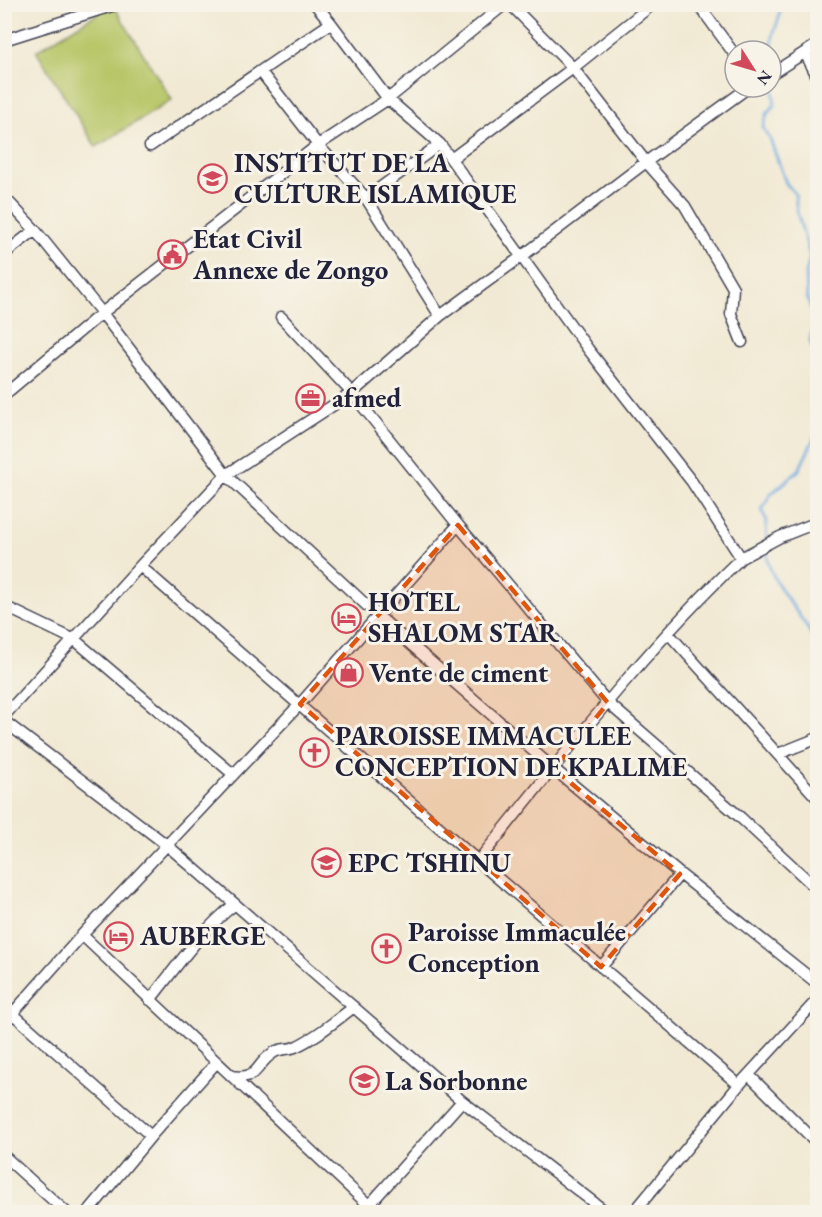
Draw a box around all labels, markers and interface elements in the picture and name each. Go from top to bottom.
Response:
north arrow [723,39,783,99]
text: N [752,66,777,89]
place label: INSTITUT DE LA CULTURE ISLAMIQUE [234,145,517,211]
school or university icon: INSTITUT DE LA CULTURE ISLAMIQUE [197,163,229,195]
place label: Etat Civil Annexe de Zongo [192,221,388,287]
public building icon: Etat Civil Annexe de Zongo [156,239,188,271]
place label: afmed [332,380,402,415]
office icon: afmed [295,382,327,414]
place label: HOTEL SHALOM STAR [368,584,559,650]
hotel icon: HOTEL SHALOM STAR [331,602,363,634]
place label: Vente de ciment [369,655,548,690]
shop icon: Vente de ciment [332,657,364,689]
place label: PAROISSE IMMACULEE CONCEPTION DE KPALIME [335,718,688,784]
church icon: PAROISSE IMMACULEE CONCEPTION DE KPALIME [298,736,330,768]
place label: EPC TSHINU [348,845,511,880]
school or university icon: EPC TSHINU [311,847,343,879]
place label: Paroisse Immaculée Conception [408,914,626,980]
place label: AUBERGE [139,918,266,953]
hotel icon: AUBERGE [103,920,135,952]
church icon: Paroisse Immaculée Conception [371,932,403,964]
place label: La Sorbonne [385,1063,528,1098]
school or university icon: La Sorbonne [348,1065,380,1097]

